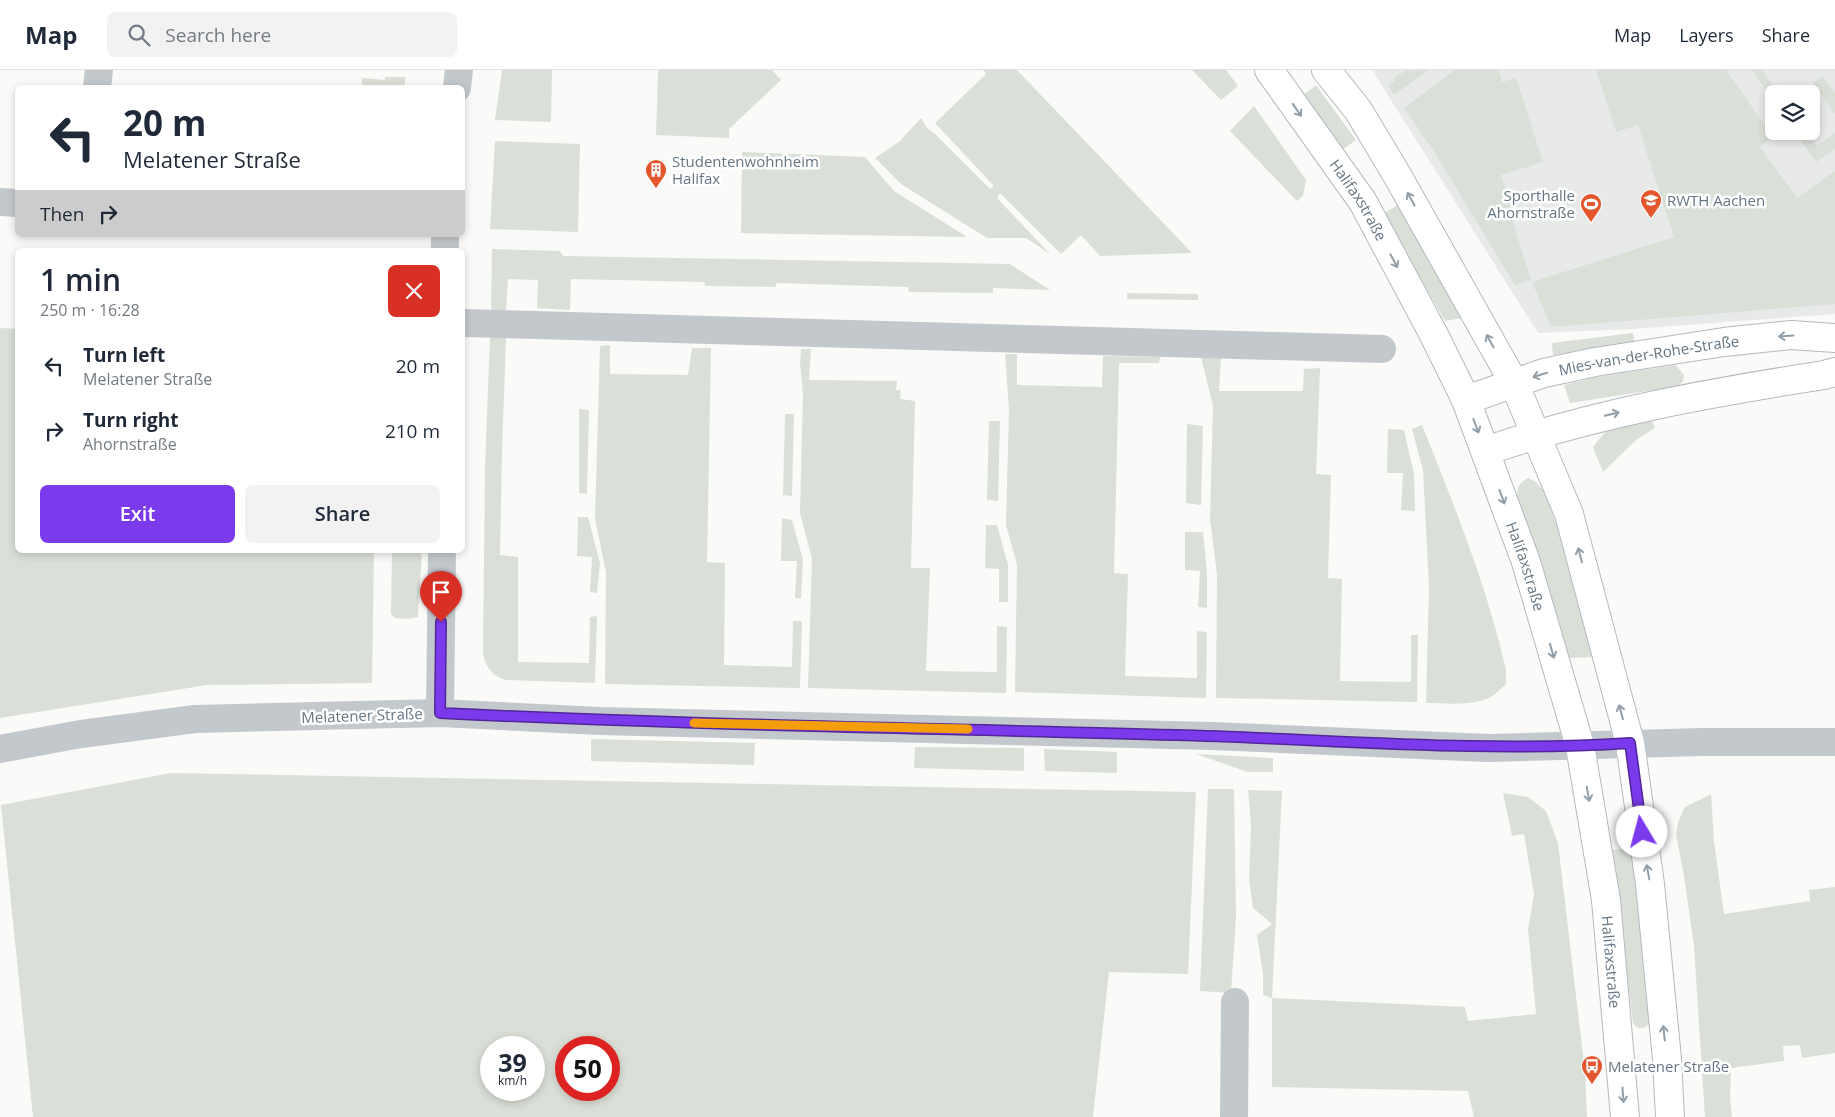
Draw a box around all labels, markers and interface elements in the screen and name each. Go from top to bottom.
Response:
search box [107,12,457,57]
text: Map [25,18,77,51]
icon: search [125,21,153,49]
text: Search here [165,22,271,48]
text: Map [1614,23,1651,47]
text: Layers [1679,23,1734,47]
text: Share [1762,23,1810,47]
map controls [1765,85,1820,140]
button: layers [1765,85,1820,140]
text: 20 m [123,99,206,146]
one-way arrow [1292,103,1302,117]
icon: left [40,105,105,170]
text: Melatener Straße [123,144,301,174]
place label: Studentenwohnheim Halifax [672,151,819,188]
street label: Halifaxstraße [1326,155,1392,244]
building icon: Studentenwohnheim Halifax [644,158,668,189]
place label: Sporthalle Ahornstraße [1487,185,1575,222]
school or university icon: RWTH Aachen [1639,188,1663,219]
place label: RWTH Aachen [1667,190,1765,210]
one-way arrow [1405,192,1415,206]
sports icon: Sporthalle Ahornstraße [1579,192,1603,223]
icon: right [94,200,122,228]
text: Then [40,201,84,227]
one-way arrow [1390,253,1399,268]
text: 1 min [40,259,121,300]
button: close [388,265,440,317]
text: 250 m · 16:28 [40,299,140,321]
street label: Mies-van-der-Rohe-Straße [1557,330,1740,380]
one-way arrow [1779,331,1795,340]
one-way arrow [1485,333,1495,348]
text: Turn left [83,342,165,368]
icon: left [40,352,68,380]
text: 20 m [396,353,440,379]
text: Melatener Straße [83,368,212,390]
one-way arrow [1532,370,1548,380]
text: Turn right [83,407,178,433]
one-way arrow [1604,409,1620,418]
icon: right [40,417,68,445]
text: 210 m [385,418,440,444]
one-way arrow [1472,418,1481,433]
text: Ahornstraße [83,433,177,455]
button: Exit [40,485,235,543]
button: Share [245,485,440,543]
one-way arrow [1498,489,1507,504]
street label: Halifaxstraße [1502,519,1550,613]
one-way arrow [1575,547,1584,563]
pin [420,571,462,622]
icon: arrive [427,578,455,606]
one-way arrow [1547,643,1557,659]
street label: Melatener Straße [301,703,423,727]
one-way arrow [1616,704,1626,720]
one-way arrow [1583,786,1593,802]
position arrow [1615,805,1667,857]
one-way arrow [1643,864,1653,880]
street label: Halifaxstraße [1597,915,1625,1009]
one-way arrow [1659,1026,1669,1042]
speed limit sign: 50 [555,1036,620,1101]
text: 39 [498,1045,527,1079]
bus stop icon: Melatener Straße [1580,1054,1604,1085]
place label: Melatener Straße [1608,1056,1729,1076]
text: km/h [498,1072,527,1089]
one-way arrow [1618,1086,1628,1102]

